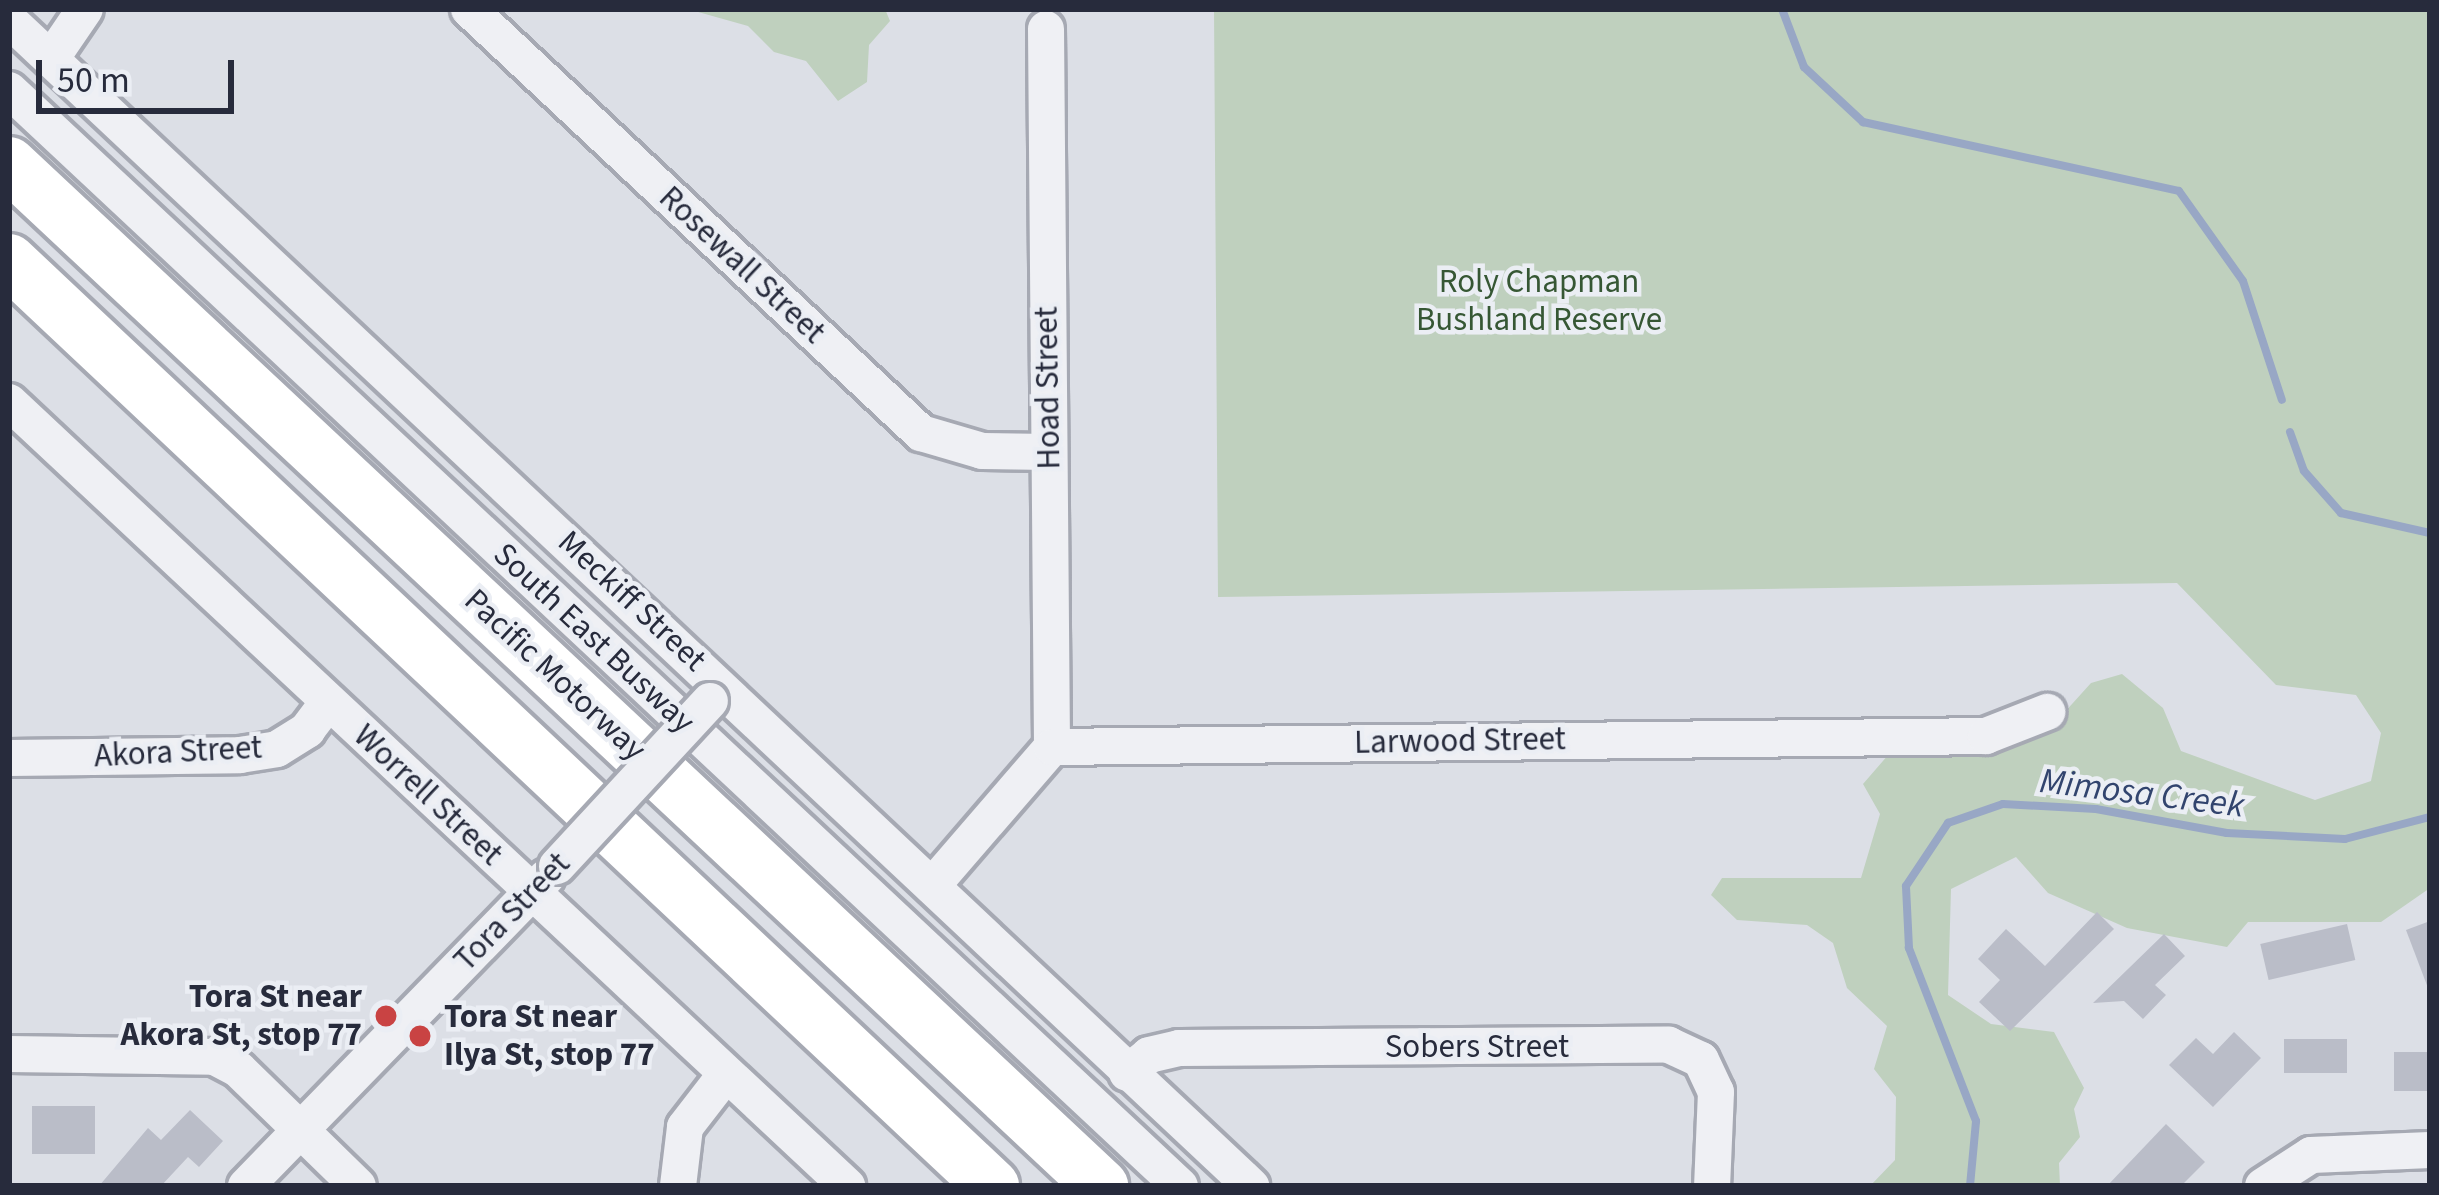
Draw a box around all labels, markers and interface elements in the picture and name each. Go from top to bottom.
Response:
scale bar [42,36,240,110]
text: 50 m [57,55,130,106]
street label: Rosewall Street [651,178,833,352]
park label: Roly Chapman Bushland Reserve [1416,262,1662,340]
street label: Hoad Street [1027,306,1069,470]
street label: Meckiff Street [550,522,714,680]
street label: South East Busway [485,535,703,741]
street label: Pacific Motorway [456,581,654,769]
street label: Worrell Street [345,716,511,874]
street label: Larwood Street [1354,719,1566,763]
street label: Akora Street [93,728,263,776]
water label: Mimosa Creek [2037,759,2247,827]
street label: Tora Street [446,844,578,980]
place label: Tora St near Akora St, stop 77 [121,977,362,1055]
place label: Tora St near Ilya St, stop 77 [444,997,655,1075]
marker: Tora St near Akora St, stop 77 [373,1003,399,1029]
marker: Tora St near Ilya St, stop 77 [407,1023,433,1049]
street label: Sobers Street [1385,1027,1569,1067]

